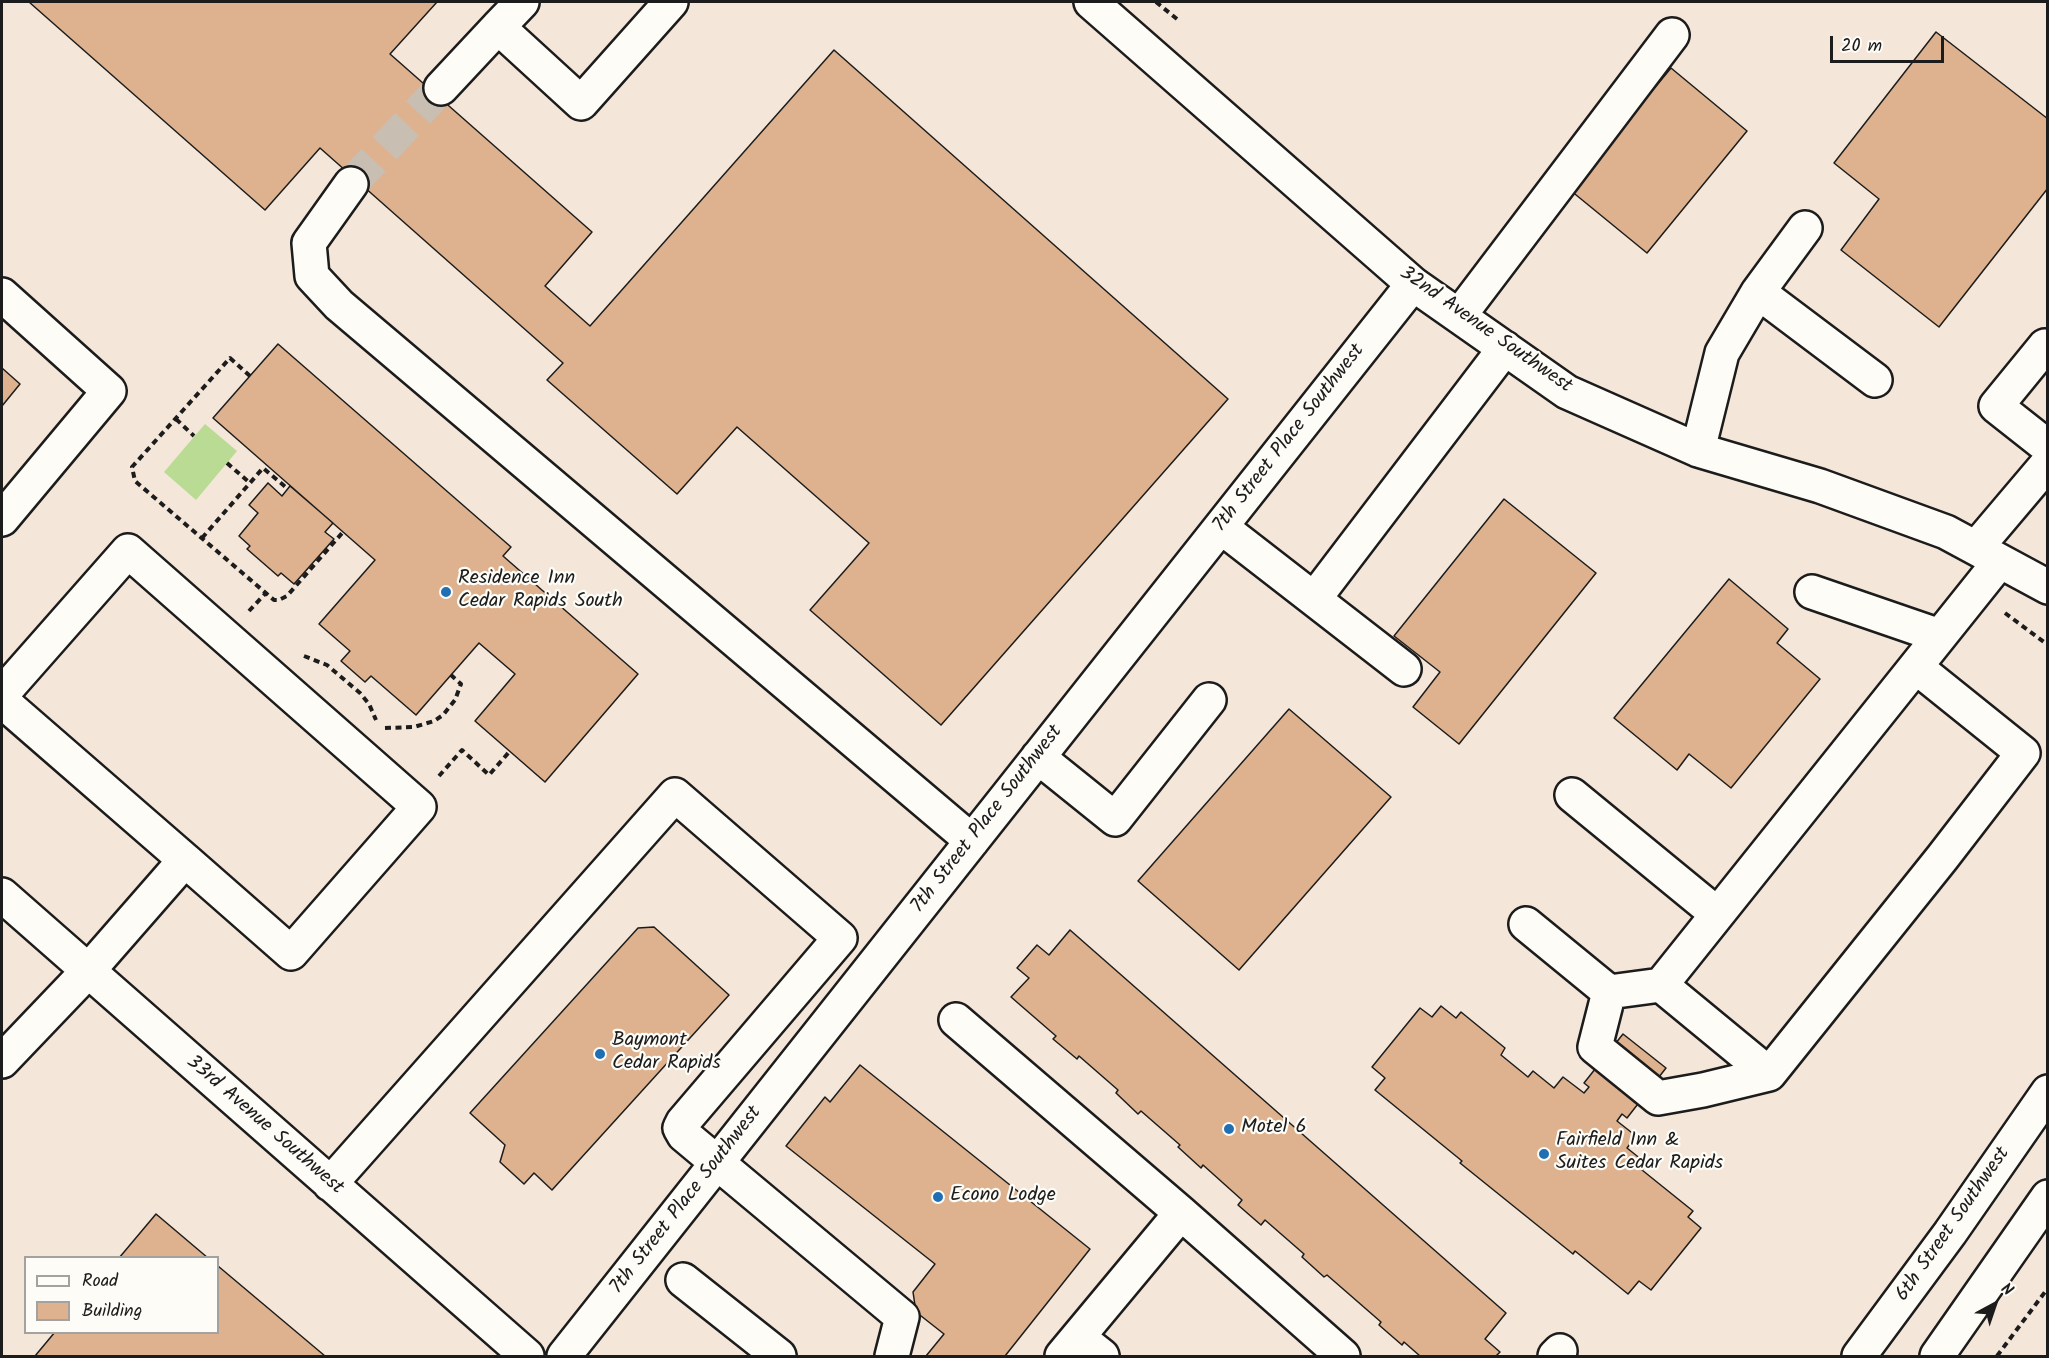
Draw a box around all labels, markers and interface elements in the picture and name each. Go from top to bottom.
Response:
scale bar [1833,24,1947,62]
text: 20 m [1841,32,1882,61]
street label: 32nd Avenue Southwest [1394,262,1576,400]
street label: 7th Street Place Southwest [1209,340,1371,538]
place label: Residence Inn Cedar Rapids South [458,568,623,615]
marker: Residence Inn Cedar Rapids South [439,585,453,599]
street label: 7th Street Place Southwest [907,721,1069,919]
place label: Baymont Cedar Rapids [612,1030,721,1077]
marker: Baymont Cedar Rapids [593,1047,607,1061]
street label: 33rd Avenue Southwest [180,1051,348,1201]
street label: 7th Street Place Southwest [606,1102,768,1300]
place label: Motel 6 [1241,1117,1307,1141]
marker: Motel 6 [1222,1122,1236,1136]
place label: Fairfield Inn & Suites Cedar Rapids [1556,1130,1723,1177]
street label: 6th Street Southwest [1892,1143,2016,1307]
marker: Fairfield Inn & Suites Cedar Rapids [1537,1147,1551,1161]
place label: Econo Lodge [950,1185,1056,1209]
marker: Econo Lodge [931,1190,945,1204]
legend [24,1256,219,1334]
text: Road [82,1267,118,1296]
north arrow [1965,1274,2025,1334]
text: N [1995,1277,2019,1303]
text: Building [82,1297,142,1326]

